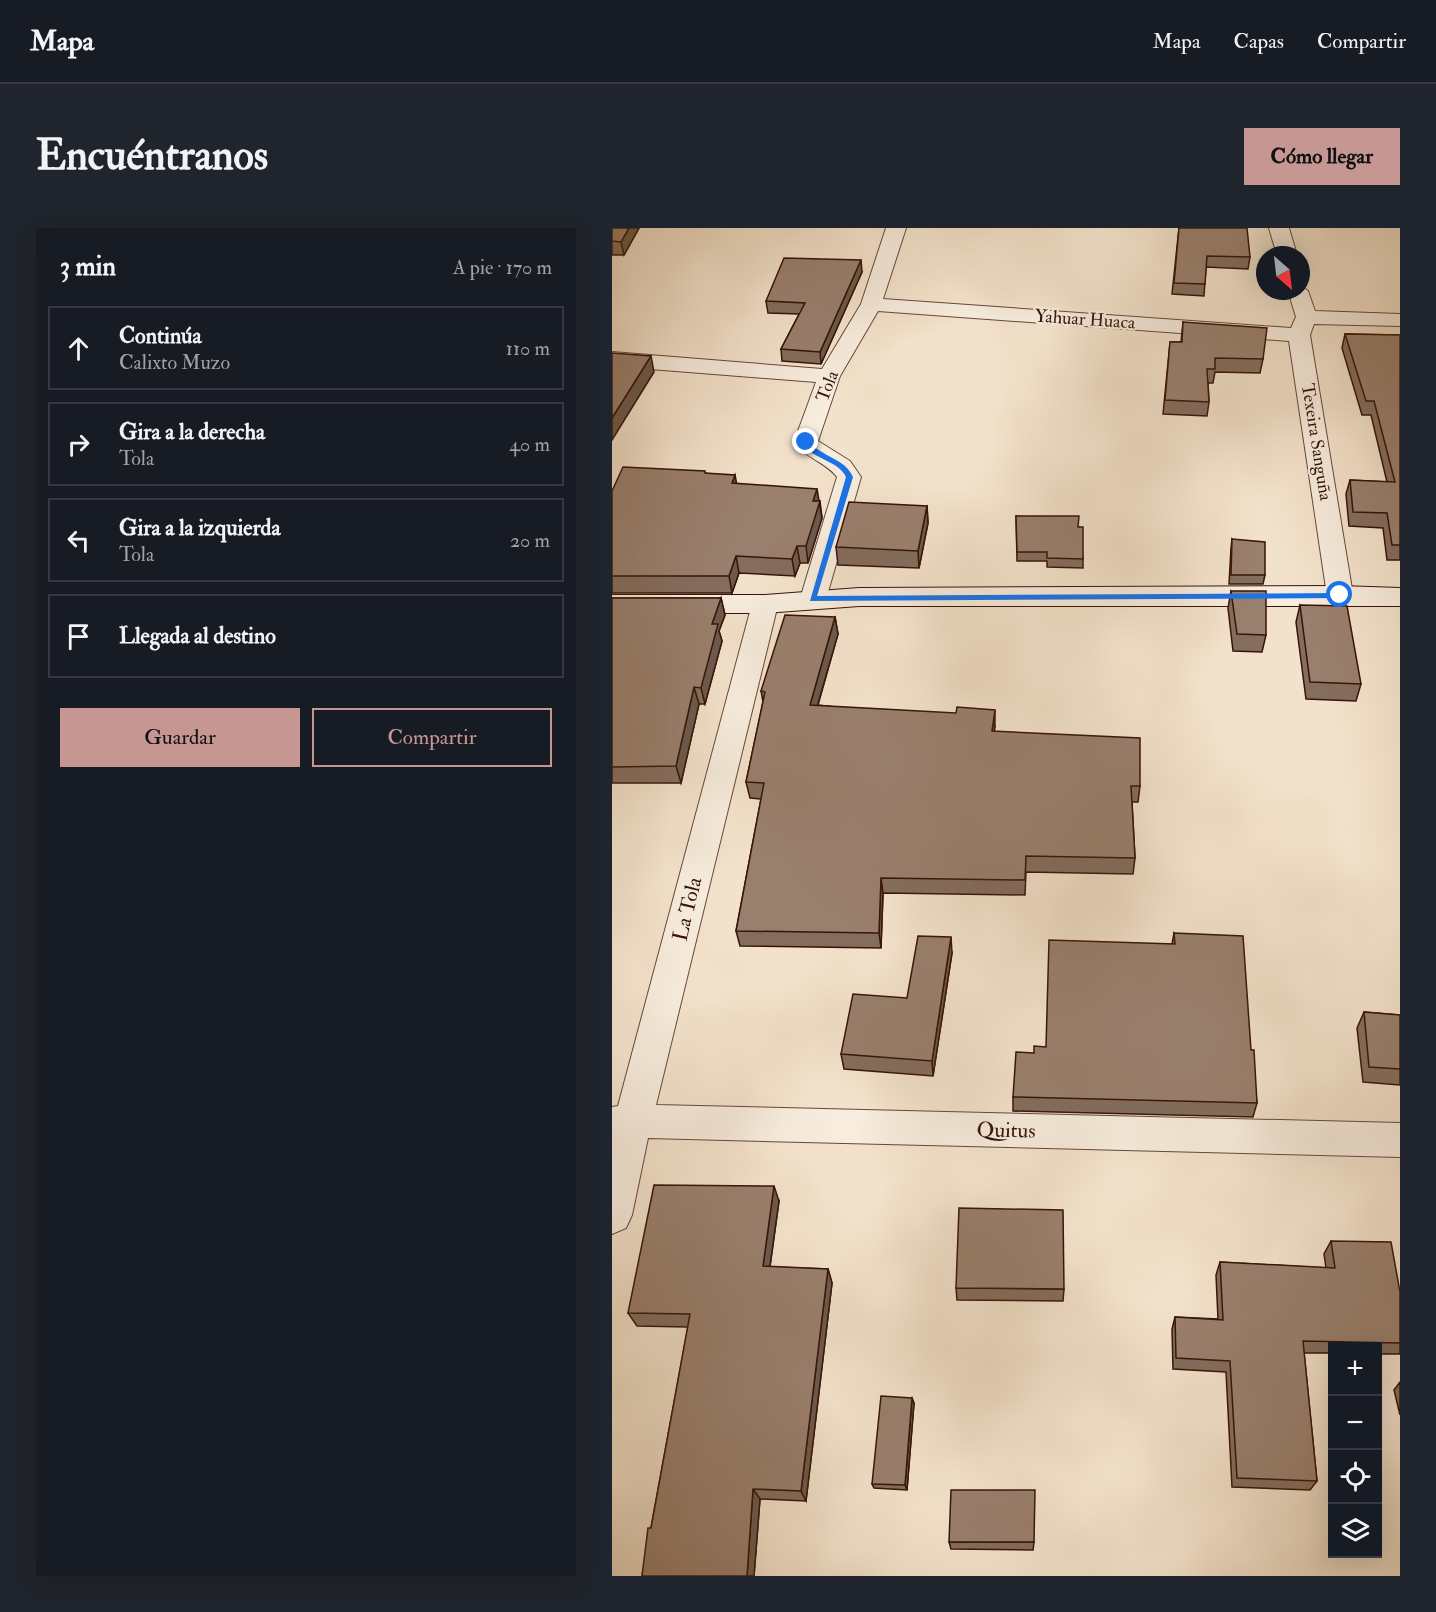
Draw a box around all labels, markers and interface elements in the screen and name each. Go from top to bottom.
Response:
text: Mapa [30,24,94,59]
text: Mapa [1153,28,1201,55]
text: Capas [1234,28,1284,55]
text: Compartir [1317,28,1406,55]
button: Cómo llegar [1244,128,1400,185]
text: Encuéntranos [36,130,268,182]
north arrow [1256,246,1310,300]
text: 3 min [60,251,116,283]
text: A pie · 170 m [453,255,552,280]
street label: Yahuar Huaca [1034,305,1137,335]
text: Continúa [119,322,202,350]
icon: ahead [62,332,95,365]
text: 110 m [506,336,550,361]
text: Calixto Muzo [119,350,230,375]
street label: Tola [811,367,844,405]
street label: Texeira Sanguña [1296,382,1337,503]
text: Gira a la derecha [119,418,265,446]
icon: right [62,428,95,461]
route end [792,428,818,454]
text: 40 m [509,432,550,457]
text: Tola [119,446,154,471]
text: Gira a la izquierda [119,514,280,542]
icon: left [62,524,95,557]
text: 20 m [510,528,550,553]
text: Tola [119,542,154,567]
route start [1326,581,1352,607]
icon: arrive [62,620,95,653]
text: Llegada al destino [119,622,276,650]
button: Guardar [60,708,300,767]
button: Compartir [312,708,552,767]
street label: La Tola [667,874,709,944]
street label: Quitus [976,1116,1036,1145]
map controls [1328,1342,1382,1558]
button: + [1328,1342,1382,1396]
button: − [1328,1396,1382,1450]
button: locate [1328,1450,1382,1504]
button: layers [1328,1504,1382,1558]

